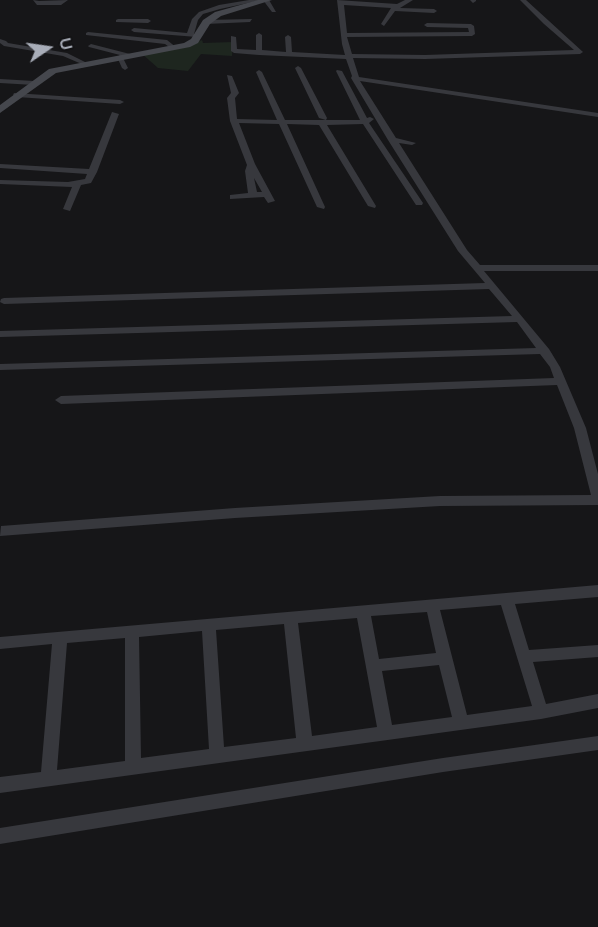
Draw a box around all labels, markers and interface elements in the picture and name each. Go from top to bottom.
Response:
north arrow [18,18,78,78]
text: U [54,36,77,52]

